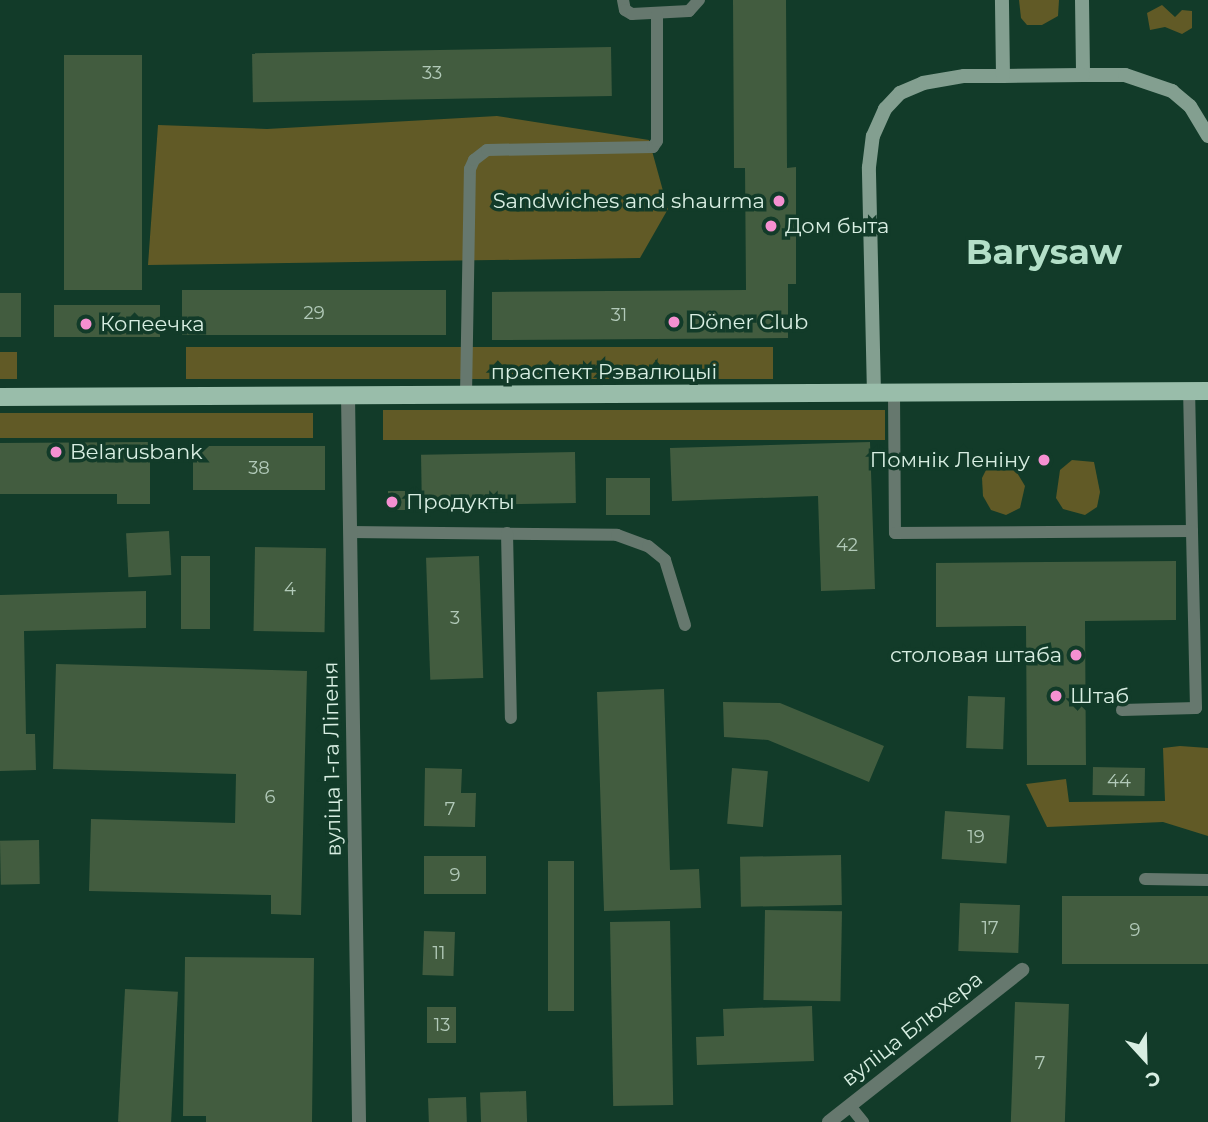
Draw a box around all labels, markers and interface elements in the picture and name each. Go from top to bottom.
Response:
house number: 33 [422,62,442,84]
place label: Sandwiches and shaurma [493,188,765,214]
marker: Sandwiches and shaurma [771,193,787,209]
place label: Дом быта [785,213,889,239]
marker: Дом быта [763,218,779,234]
district label: Barysaw [966,231,1122,273]
house number: 29 [303,302,325,324]
house number: 31 [611,304,627,326]
place label: Döner Club [688,309,808,335]
place label: Копеечка [100,311,204,337]
marker: Döner Club [666,314,682,330]
marker: Копеечка [78,316,94,332]
street label: праспект Рэвалюцыі [491,359,717,385]
place label: Belarusbank [70,439,203,465]
marker: Belarusbank [48,444,64,460]
place label: Помнік Леніну [870,447,1030,473]
marker: Помнік Леніну [1036,452,1052,468]
house number: 38 [248,457,270,479]
place label: Продукты [406,489,515,515]
marker: Продукты [384,494,400,510]
house number: 42 [836,534,858,556]
house number: 4 [284,578,296,600]
house number: 3 [450,607,460,629]
place label: столовая штаба [890,642,1062,668]
marker: столовая штаба [1068,647,1084,663]
street label: вуліца 1-га Ліпеня [318,661,346,857]
place label: Штаб [1070,683,1129,709]
marker: Штаб [1048,688,1064,704]
house number: 44 [1107,770,1131,792]
house number: 6 [265,786,275,808]
house number: 7 [445,798,455,820]
house number: 19 [967,826,985,848]
house number: 9 [450,864,460,886]
house number: 17 [981,917,999,939]
house number: 9 [1130,919,1140,941]
house number: 11 [433,942,445,964]
street label: вуліца Блюхера [837,966,987,1092]
house number: 13 [434,1014,450,1036]
north arrow [1110,1024,1180,1094]
house number: 7 [1035,1052,1045,1074]
text: С [1142,1066,1164,1092]

